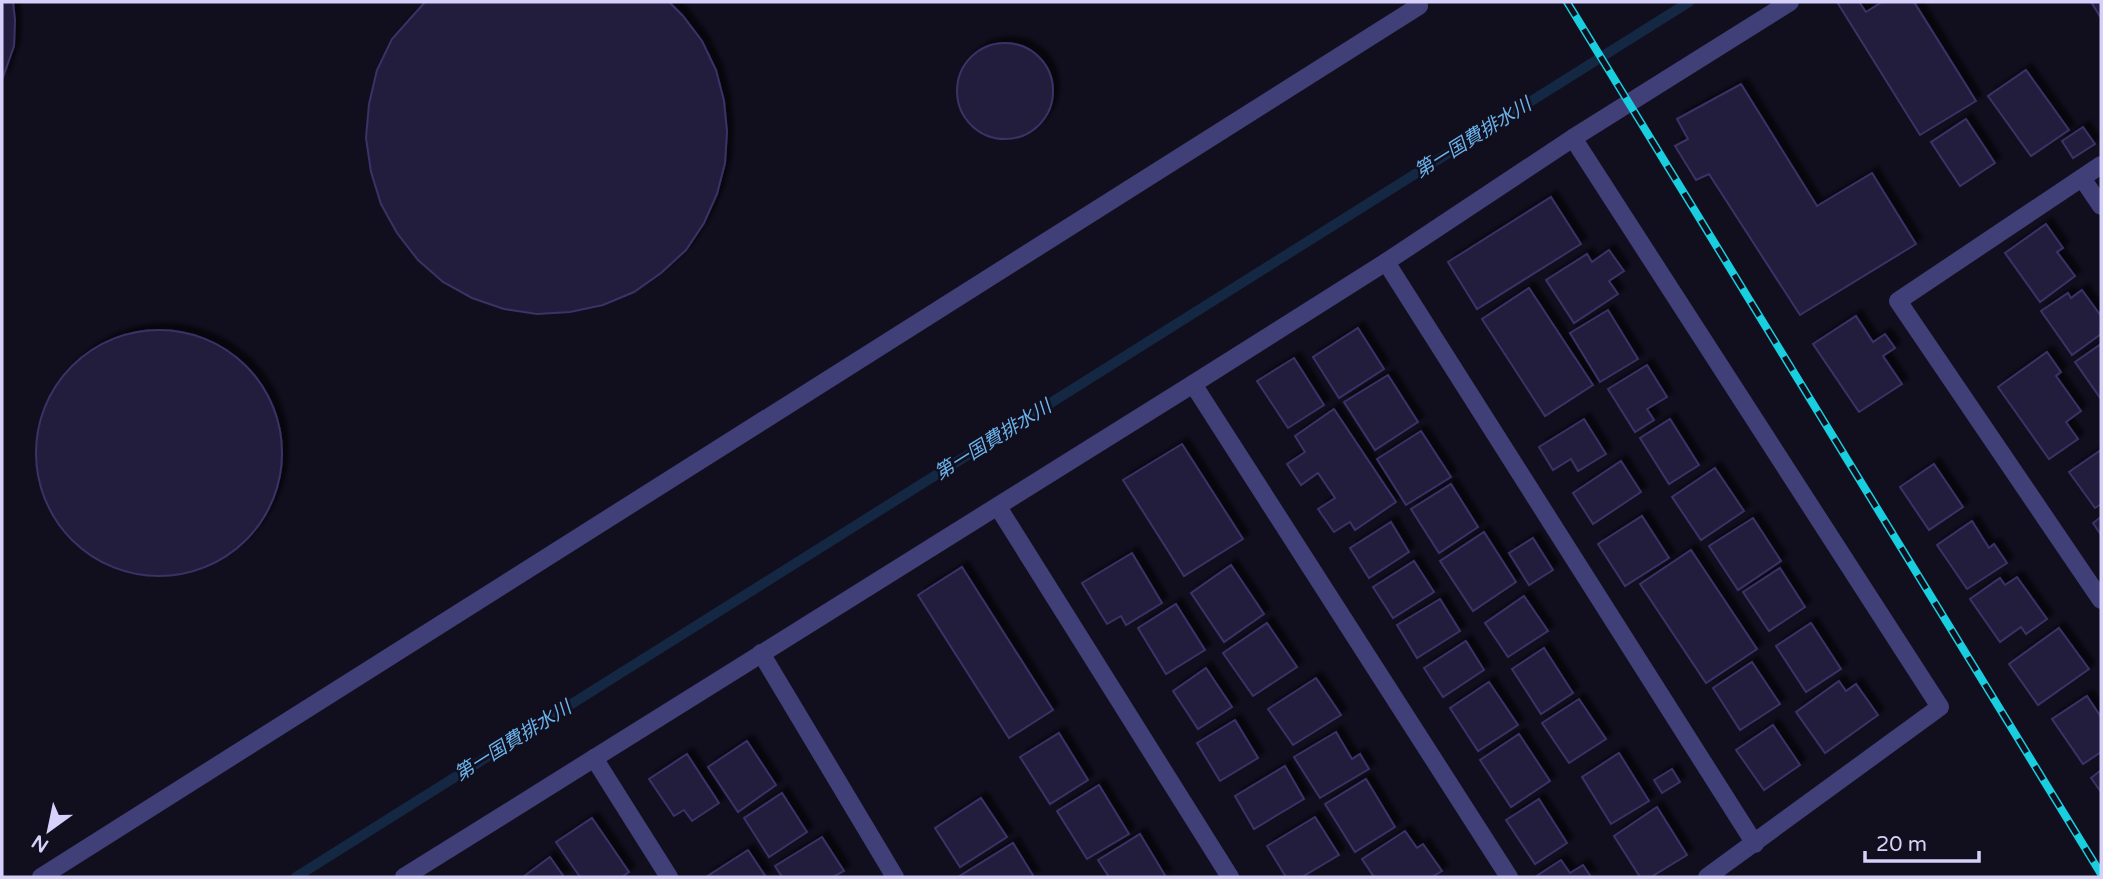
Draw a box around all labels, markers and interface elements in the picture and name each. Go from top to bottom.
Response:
water label: 第一国費排水川 [1411,92,1537,183]
water label: 第一国費排水川 [931,394,1057,485]
water label: 第一国費排水川 [451,695,577,786]
north arrow [14,795,84,865]
scale bar [1865,820,1979,864]
text: N [28,830,53,857]
text: 20 m [1876,832,1927,857]

